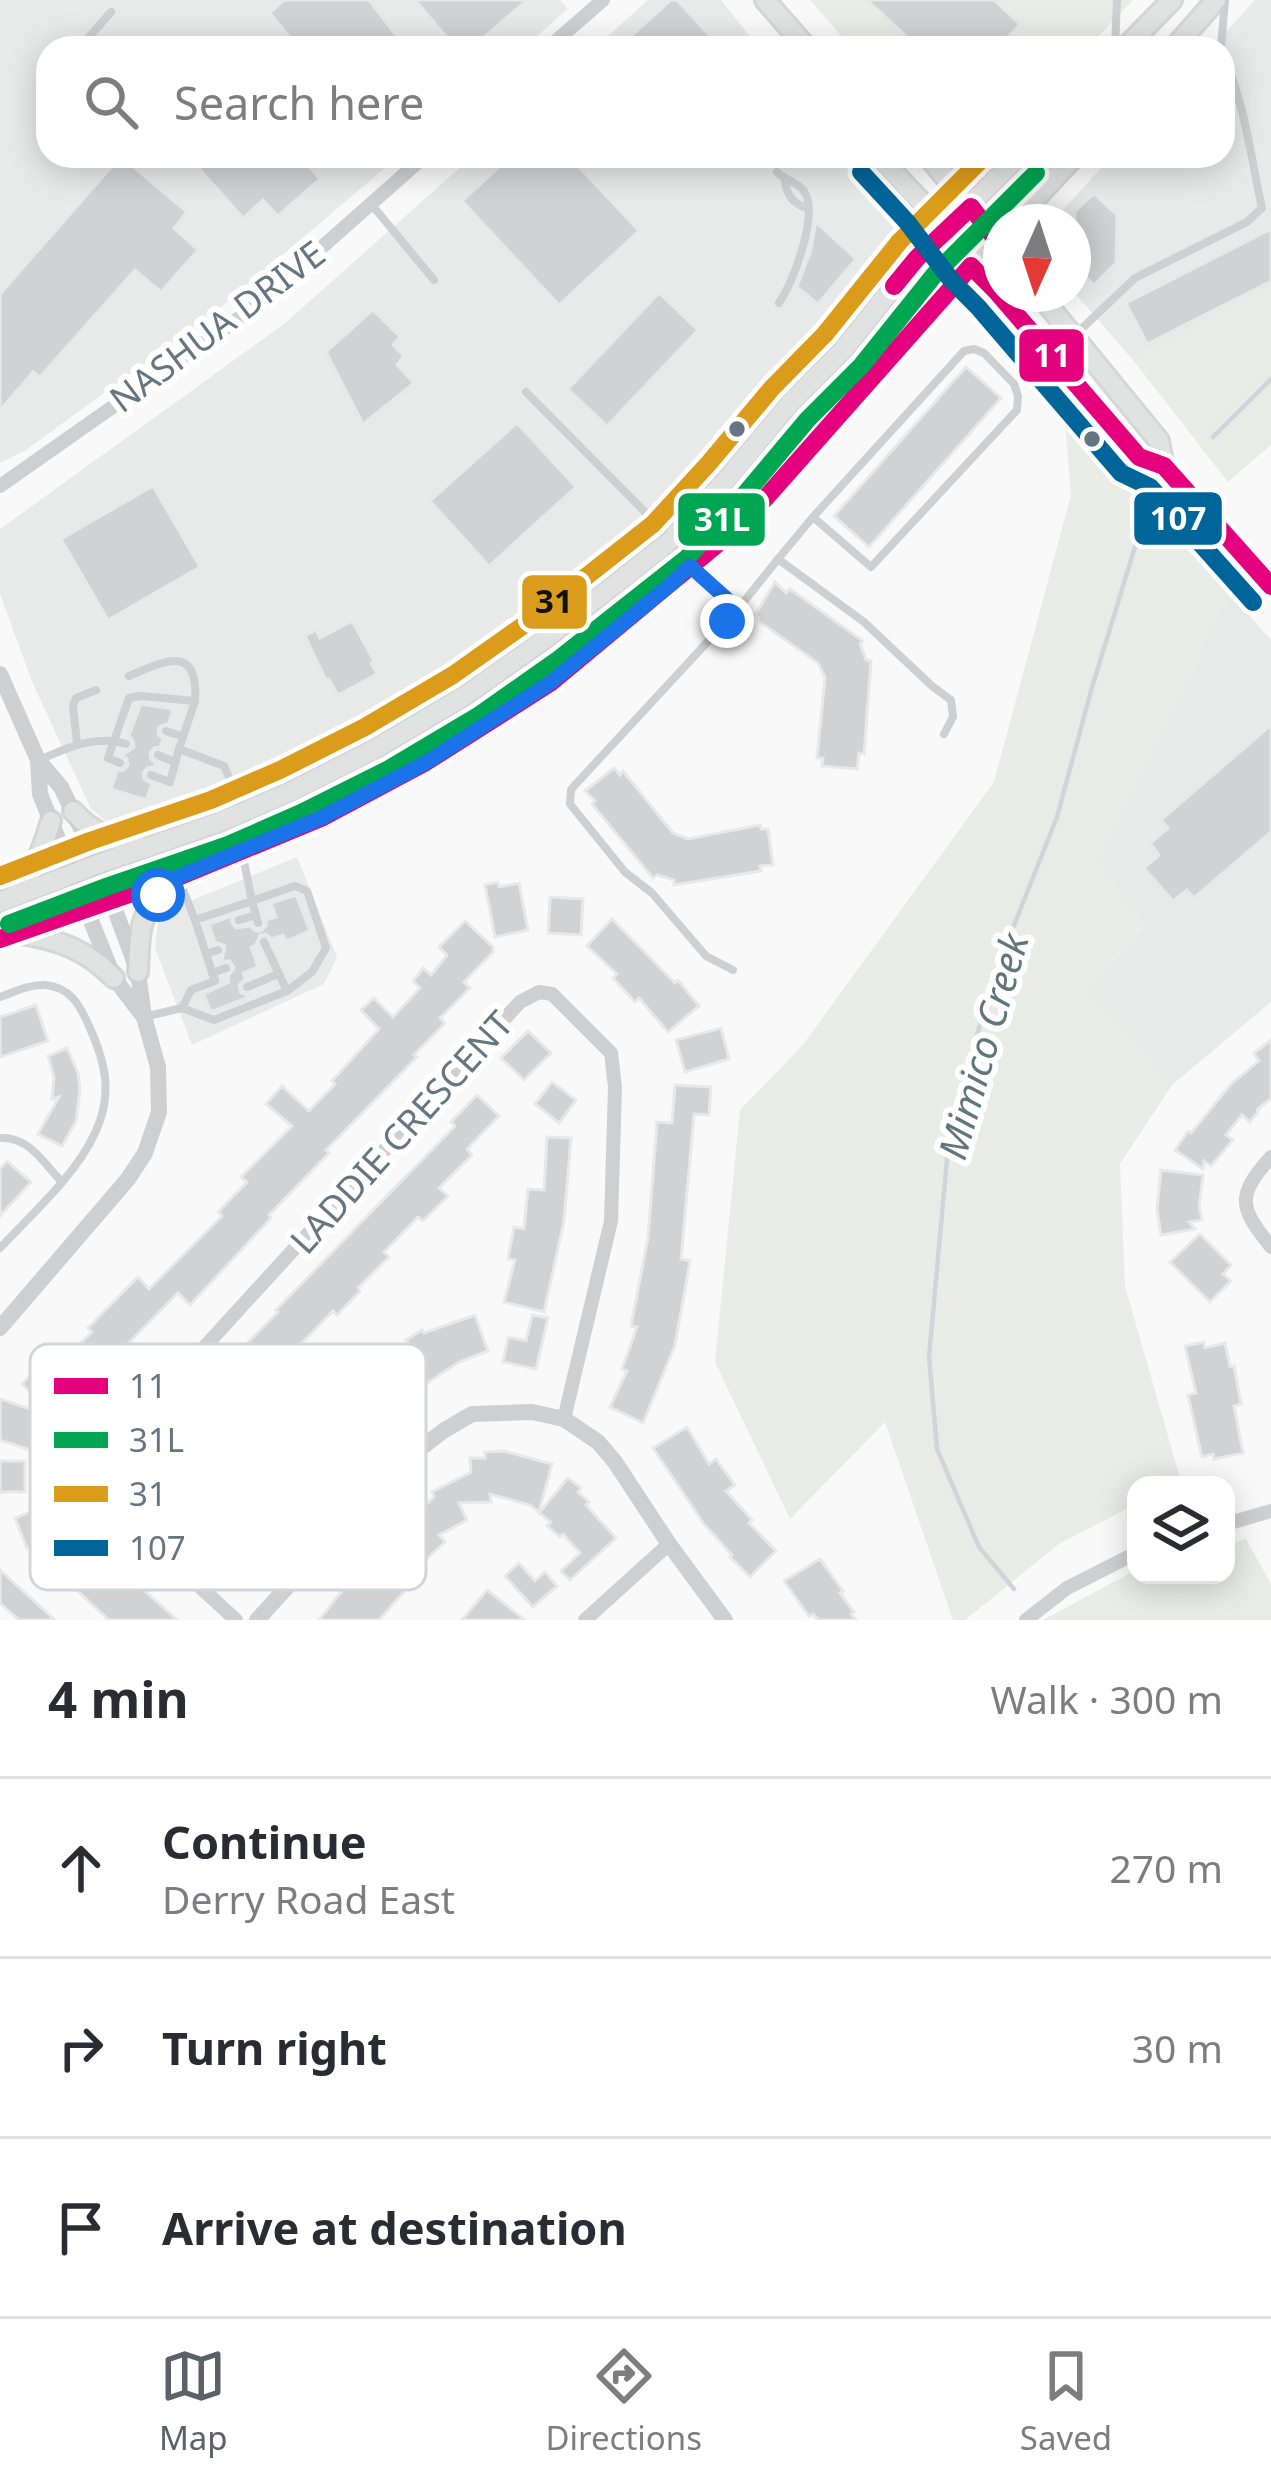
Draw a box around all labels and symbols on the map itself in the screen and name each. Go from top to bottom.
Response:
north arrow [983,204,1091,312]
street label: NASHUA DRIVE [99,229,335,423]
line badge: 11 [1017,327,1086,384]
text: 11 [1033,332,1071,377]
unlabelled marker [726,418,748,440]
unlabelled marker [1081,428,1103,450]
line badge: 107 [1132,490,1224,547]
line badge: 31L [676,491,767,548]
text: 107 [1150,495,1206,540]
text: 31L [694,496,750,541]
line badge: 31 [520,573,589,631]
text: 31 [535,578,573,623]
route end [700,594,754,648]
route start [131,868,185,922]
water label: Mimico Creek [924,925,1040,1165]
street label: LADDIE CRESCENT [279,1000,523,1264]
legend [30,1344,426,1590]
text: 11 [129,1363,167,1408]
text: 31L [129,1417,184,1462]
text: 31 [129,1471,167,1516]
text: 107 [129,1525,186,1570]

